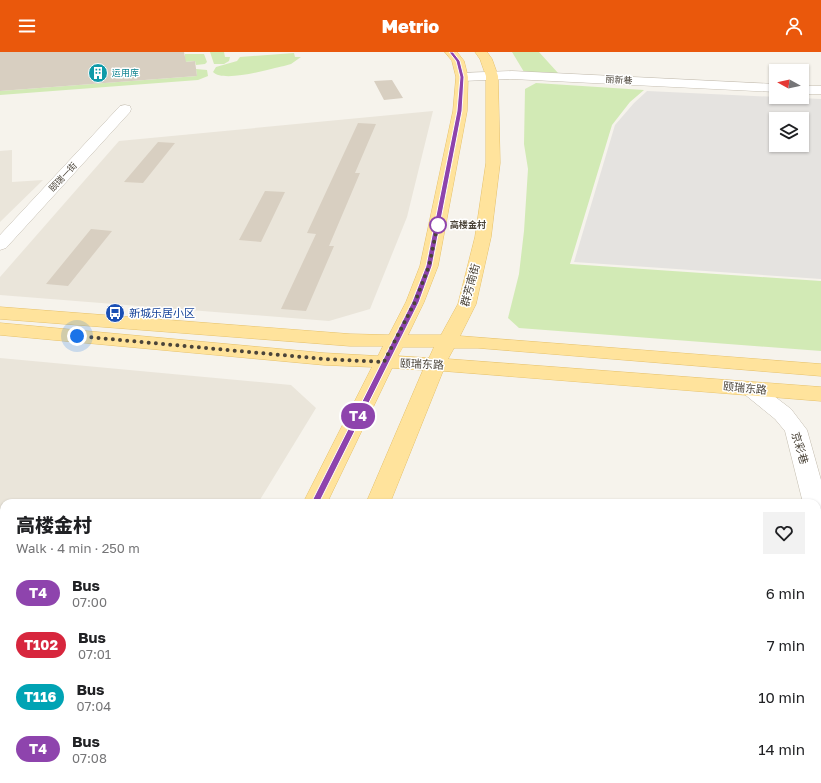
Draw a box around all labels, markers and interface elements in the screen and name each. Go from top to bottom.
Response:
icon: menu [16,15,38,37]
text: Metrio [382,15,439,37]
icon: person [783,15,805,37]
building icon: 运用库 [87,62,109,84]
north arrow [769,64,809,104]
map controls [769,64,809,152]
place label: 运用库 [112,67,139,78]
street label: 丽新巷 [605,73,633,86]
button: layers [769,112,809,152]
street label: 颐瑞一街 [46,160,79,194]
marker: 高楼金村 [429,216,447,234]
place label: 高楼金村 [450,219,486,230]
street label: 群芳南街 [458,262,481,308]
bus stop icon: 新城乐居小区 [104,302,126,324]
place label: 新城乐居小区 [129,306,195,319]
your location [67,326,87,346]
street label: 颐瑞东路 [400,356,444,371]
street label: 颐瑞东路 [723,379,768,396]
line badge: T4 [340,403,376,429]
text: T4 [349,407,367,424]
street label: 京彩巷 [790,430,811,466]
button: heart [763,512,805,554]
text: 高楼金村 [16,513,92,536]
text: Walk · 4 min · 250 m [16,540,140,556]
text: Bus [72,576,100,594]
text: T4 [29,584,47,601]
text: 6 min [766,584,805,602]
text: 07:00 [72,594,107,610]
text: Bus [78,628,106,646]
text: T102 [24,636,58,653]
text: 7 min [767,636,805,654]
text: 07:01 [78,646,111,662]
text: Bus [76,680,104,698]
text: T116 [24,688,56,705]
text: 10 min [758,688,805,706]
text: 07:04 [76,698,111,714]
text: Bus [72,732,100,750]
text: T4 [29,740,47,757]
text: 14 min [758,740,805,758]
text: 07:08 [72,750,107,766]

